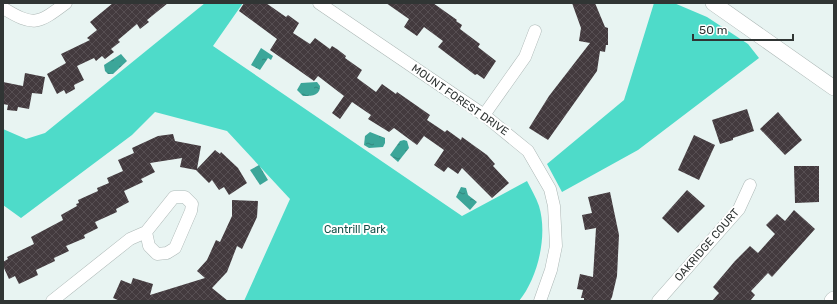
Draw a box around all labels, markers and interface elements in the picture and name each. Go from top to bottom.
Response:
scale bar [693,16,793,42]
text: 50 m [699,23,727,37]
street label: MOUNT FOREST DRIVE [409,62,511,139]
street label: OAKRIDGE COURT [672,206,742,284]
park label: Cantrill Park [324,223,386,236]

